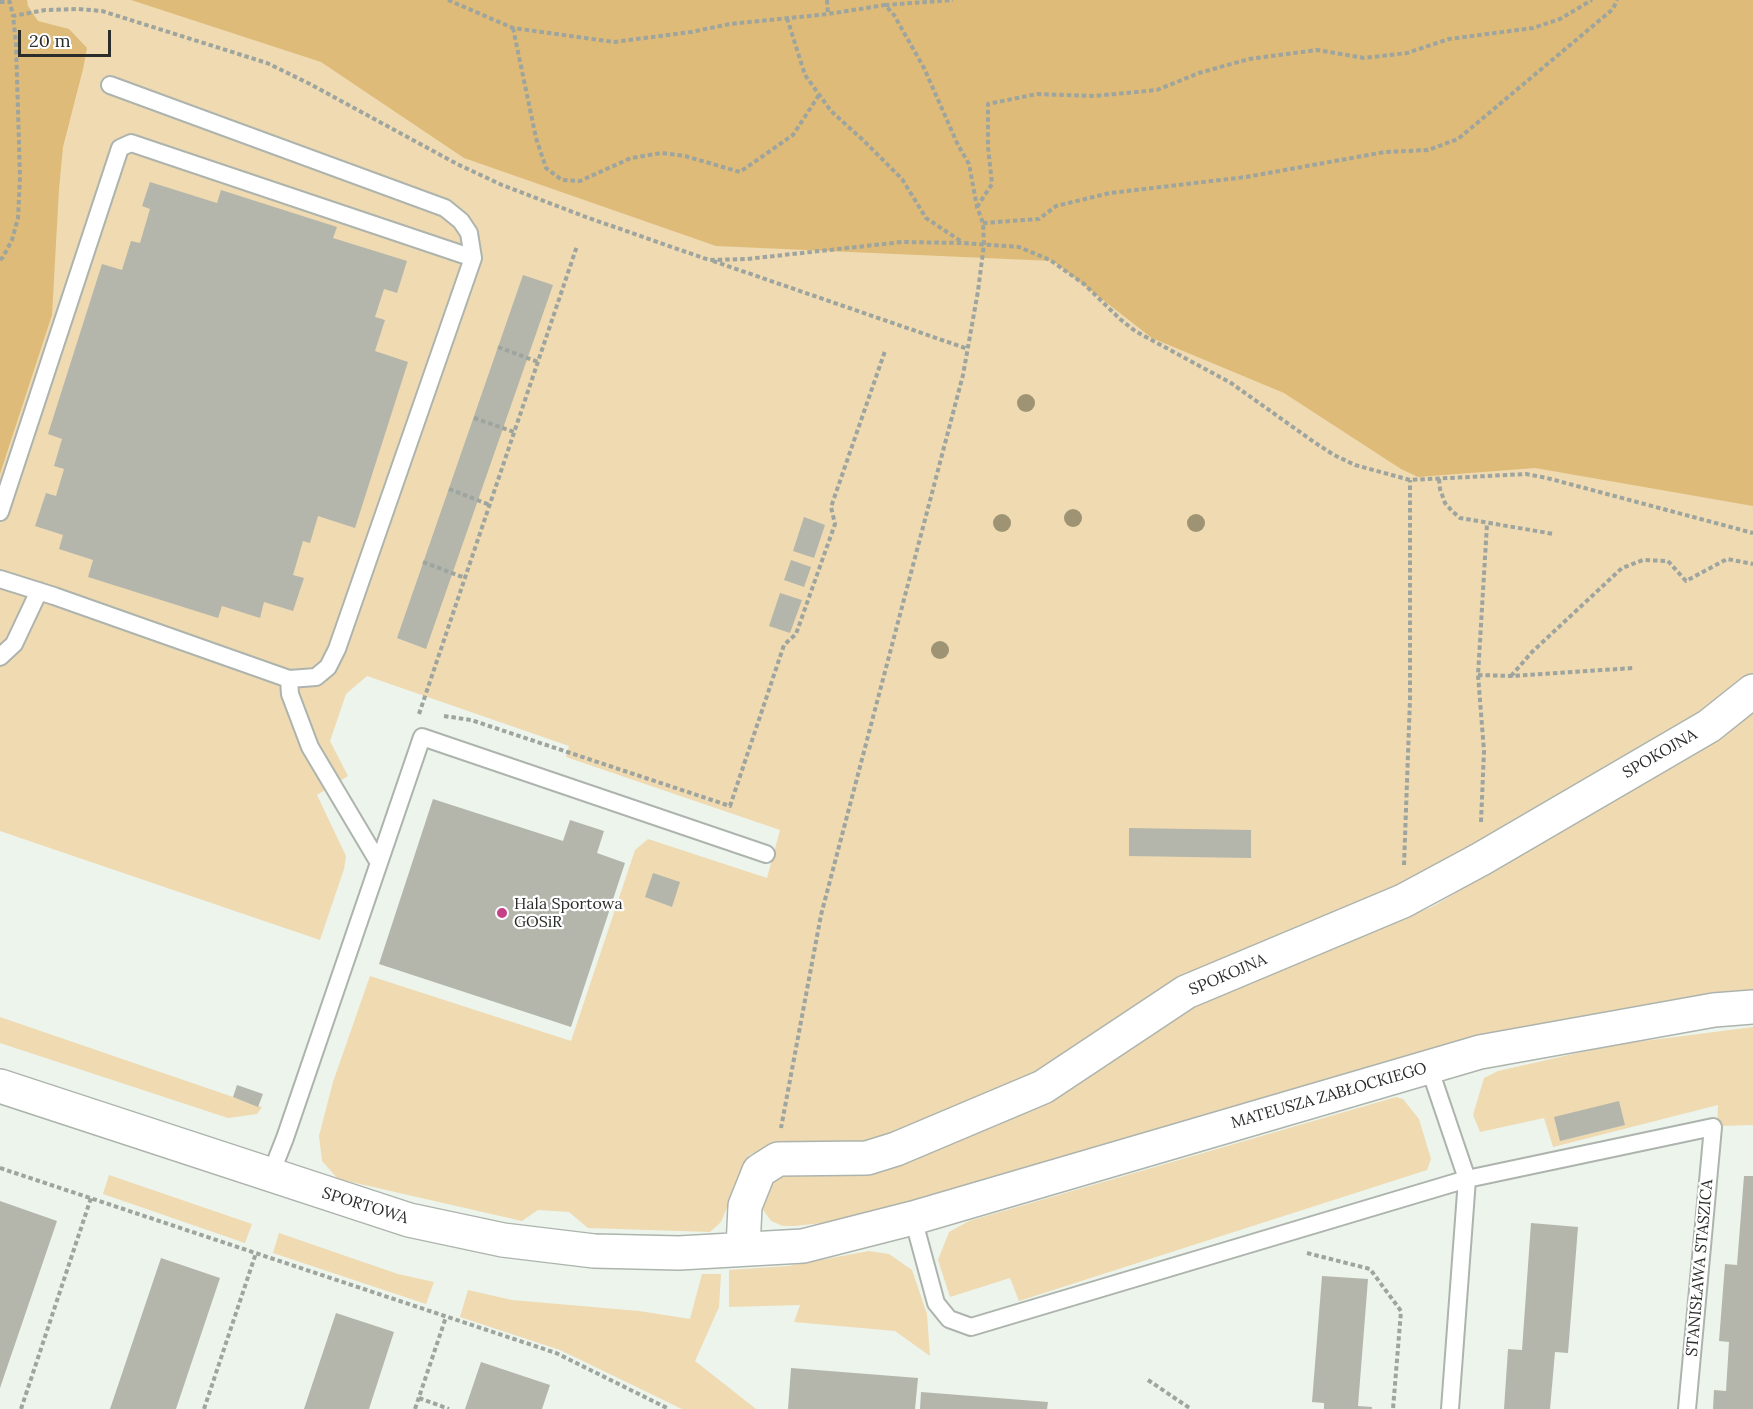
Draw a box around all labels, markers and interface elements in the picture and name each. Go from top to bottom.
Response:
scale bar [21,18,114,56]
text: 20 m [29,29,71,52]
street label: SPOKOJNA [1620,725,1700,783]
place label: Hala Sportowa GOSiR [514,894,623,932]
marker: Hala Sportowa GOSiR [495,906,509,920]
street label: SPOKOJNA [1186,950,1270,1000]
street label: MATEUSZA ZABŁOCKIEGO [1229,1059,1429,1133]
street label: STANISŁAWA STASZICA [1683,1179,1717,1357]
street label: SPORTOWA [319,1184,411,1228]

